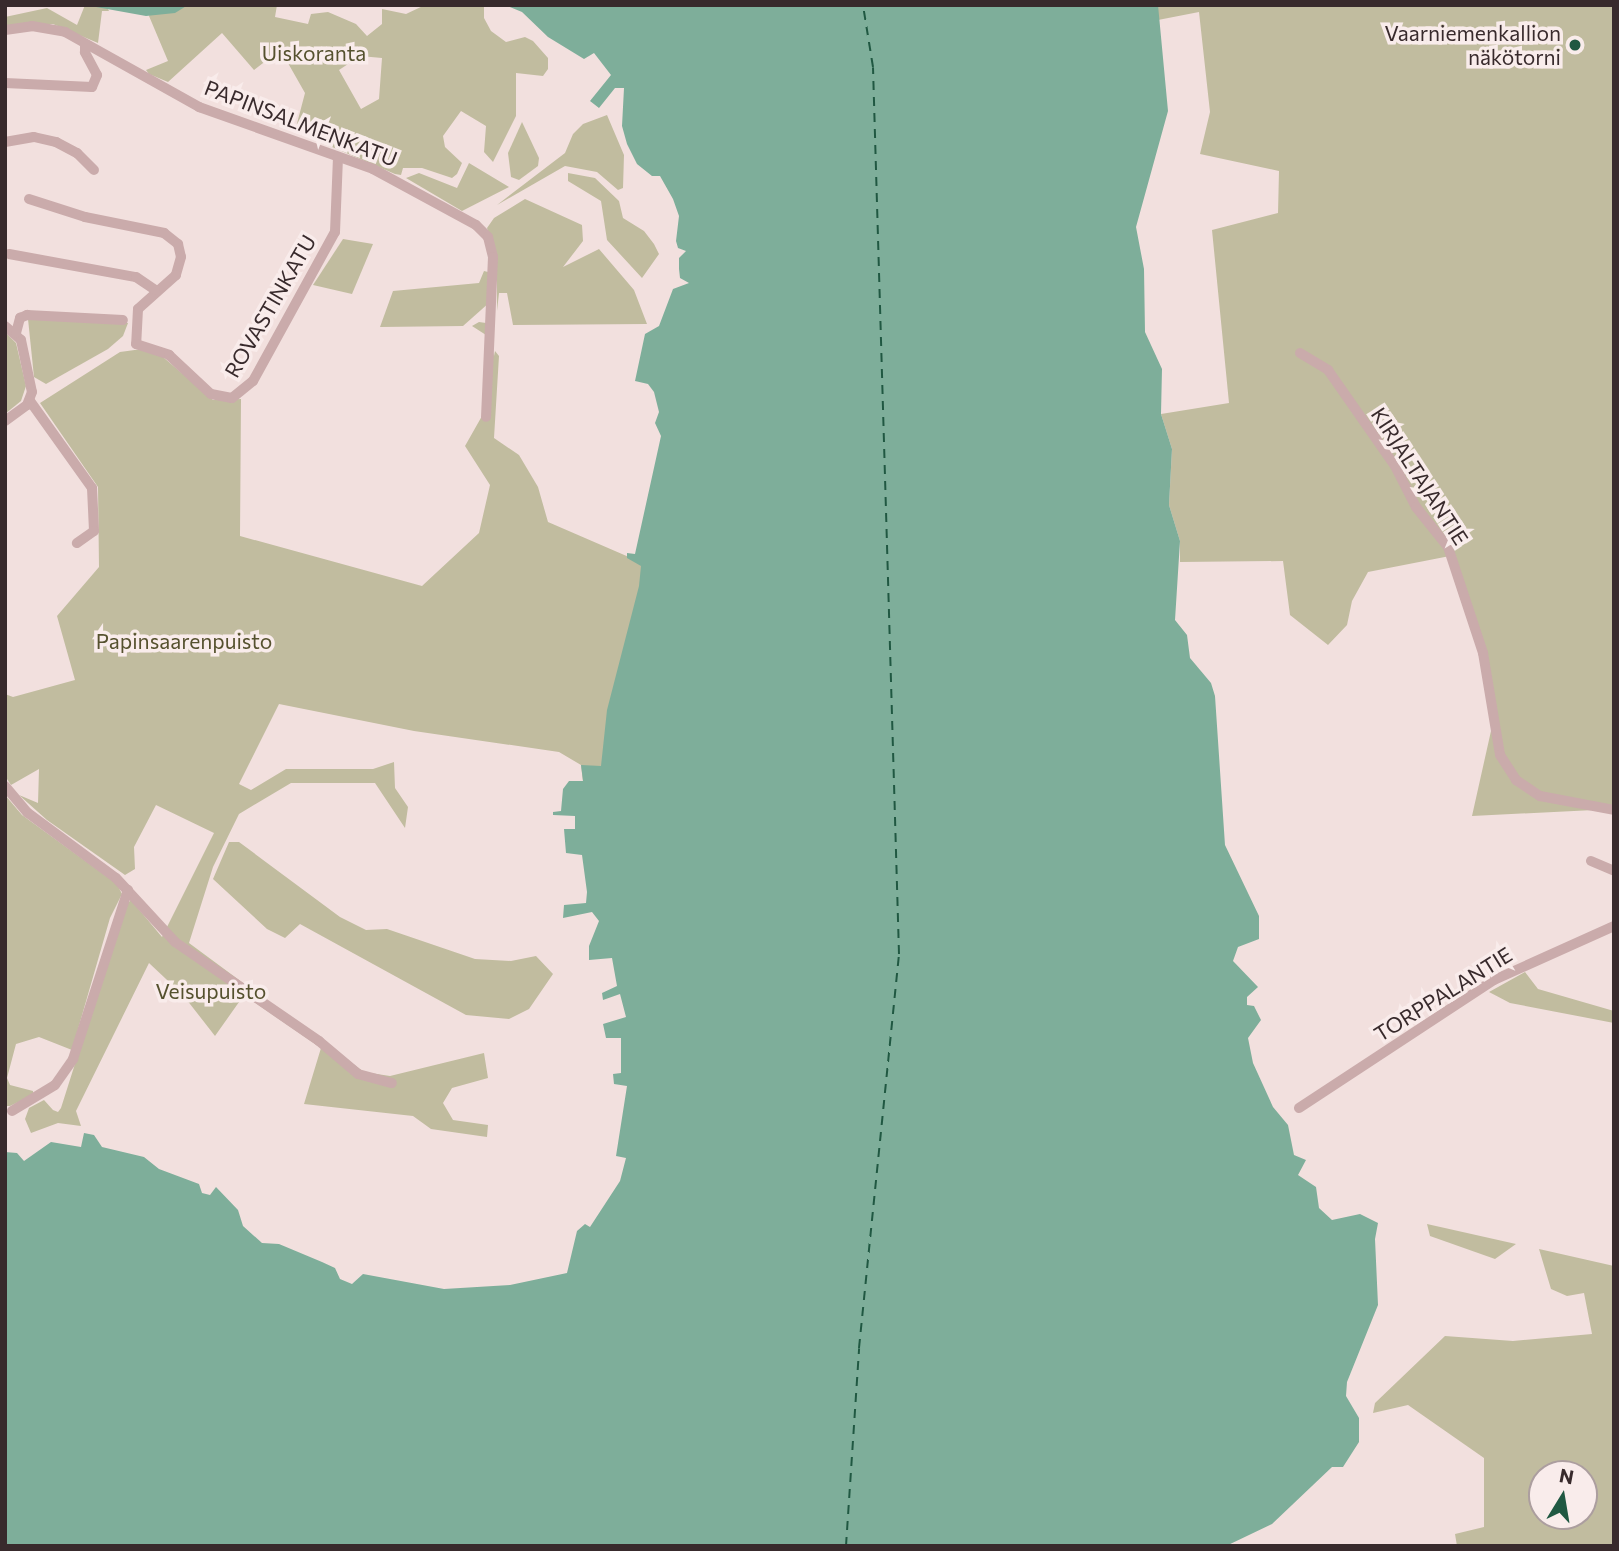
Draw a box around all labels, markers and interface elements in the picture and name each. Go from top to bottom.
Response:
place label: Vaarniemenkallion näkötorni [1384,20,1561,70]
marker: Vaarniemenkallion näkötorni [1567,37,1583,53]
park label: Uiskoranta [262,40,366,66]
street label: PAPINSALMENKATU [201,75,401,171]
street label: ROVASTINKATU [219,230,321,382]
street label: KIRJALTAJANTIE [1366,402,1474,550]
park label: Papinsaarenpuisto [96,628,272,654]
street label: TORPPALANTIE [1369,941,1517,1047]
park label: Veisupuisto [156,978,266,1004]
north arrow [1528,1460,1598,1530]
text: N [1558,1463,1576,1489]

